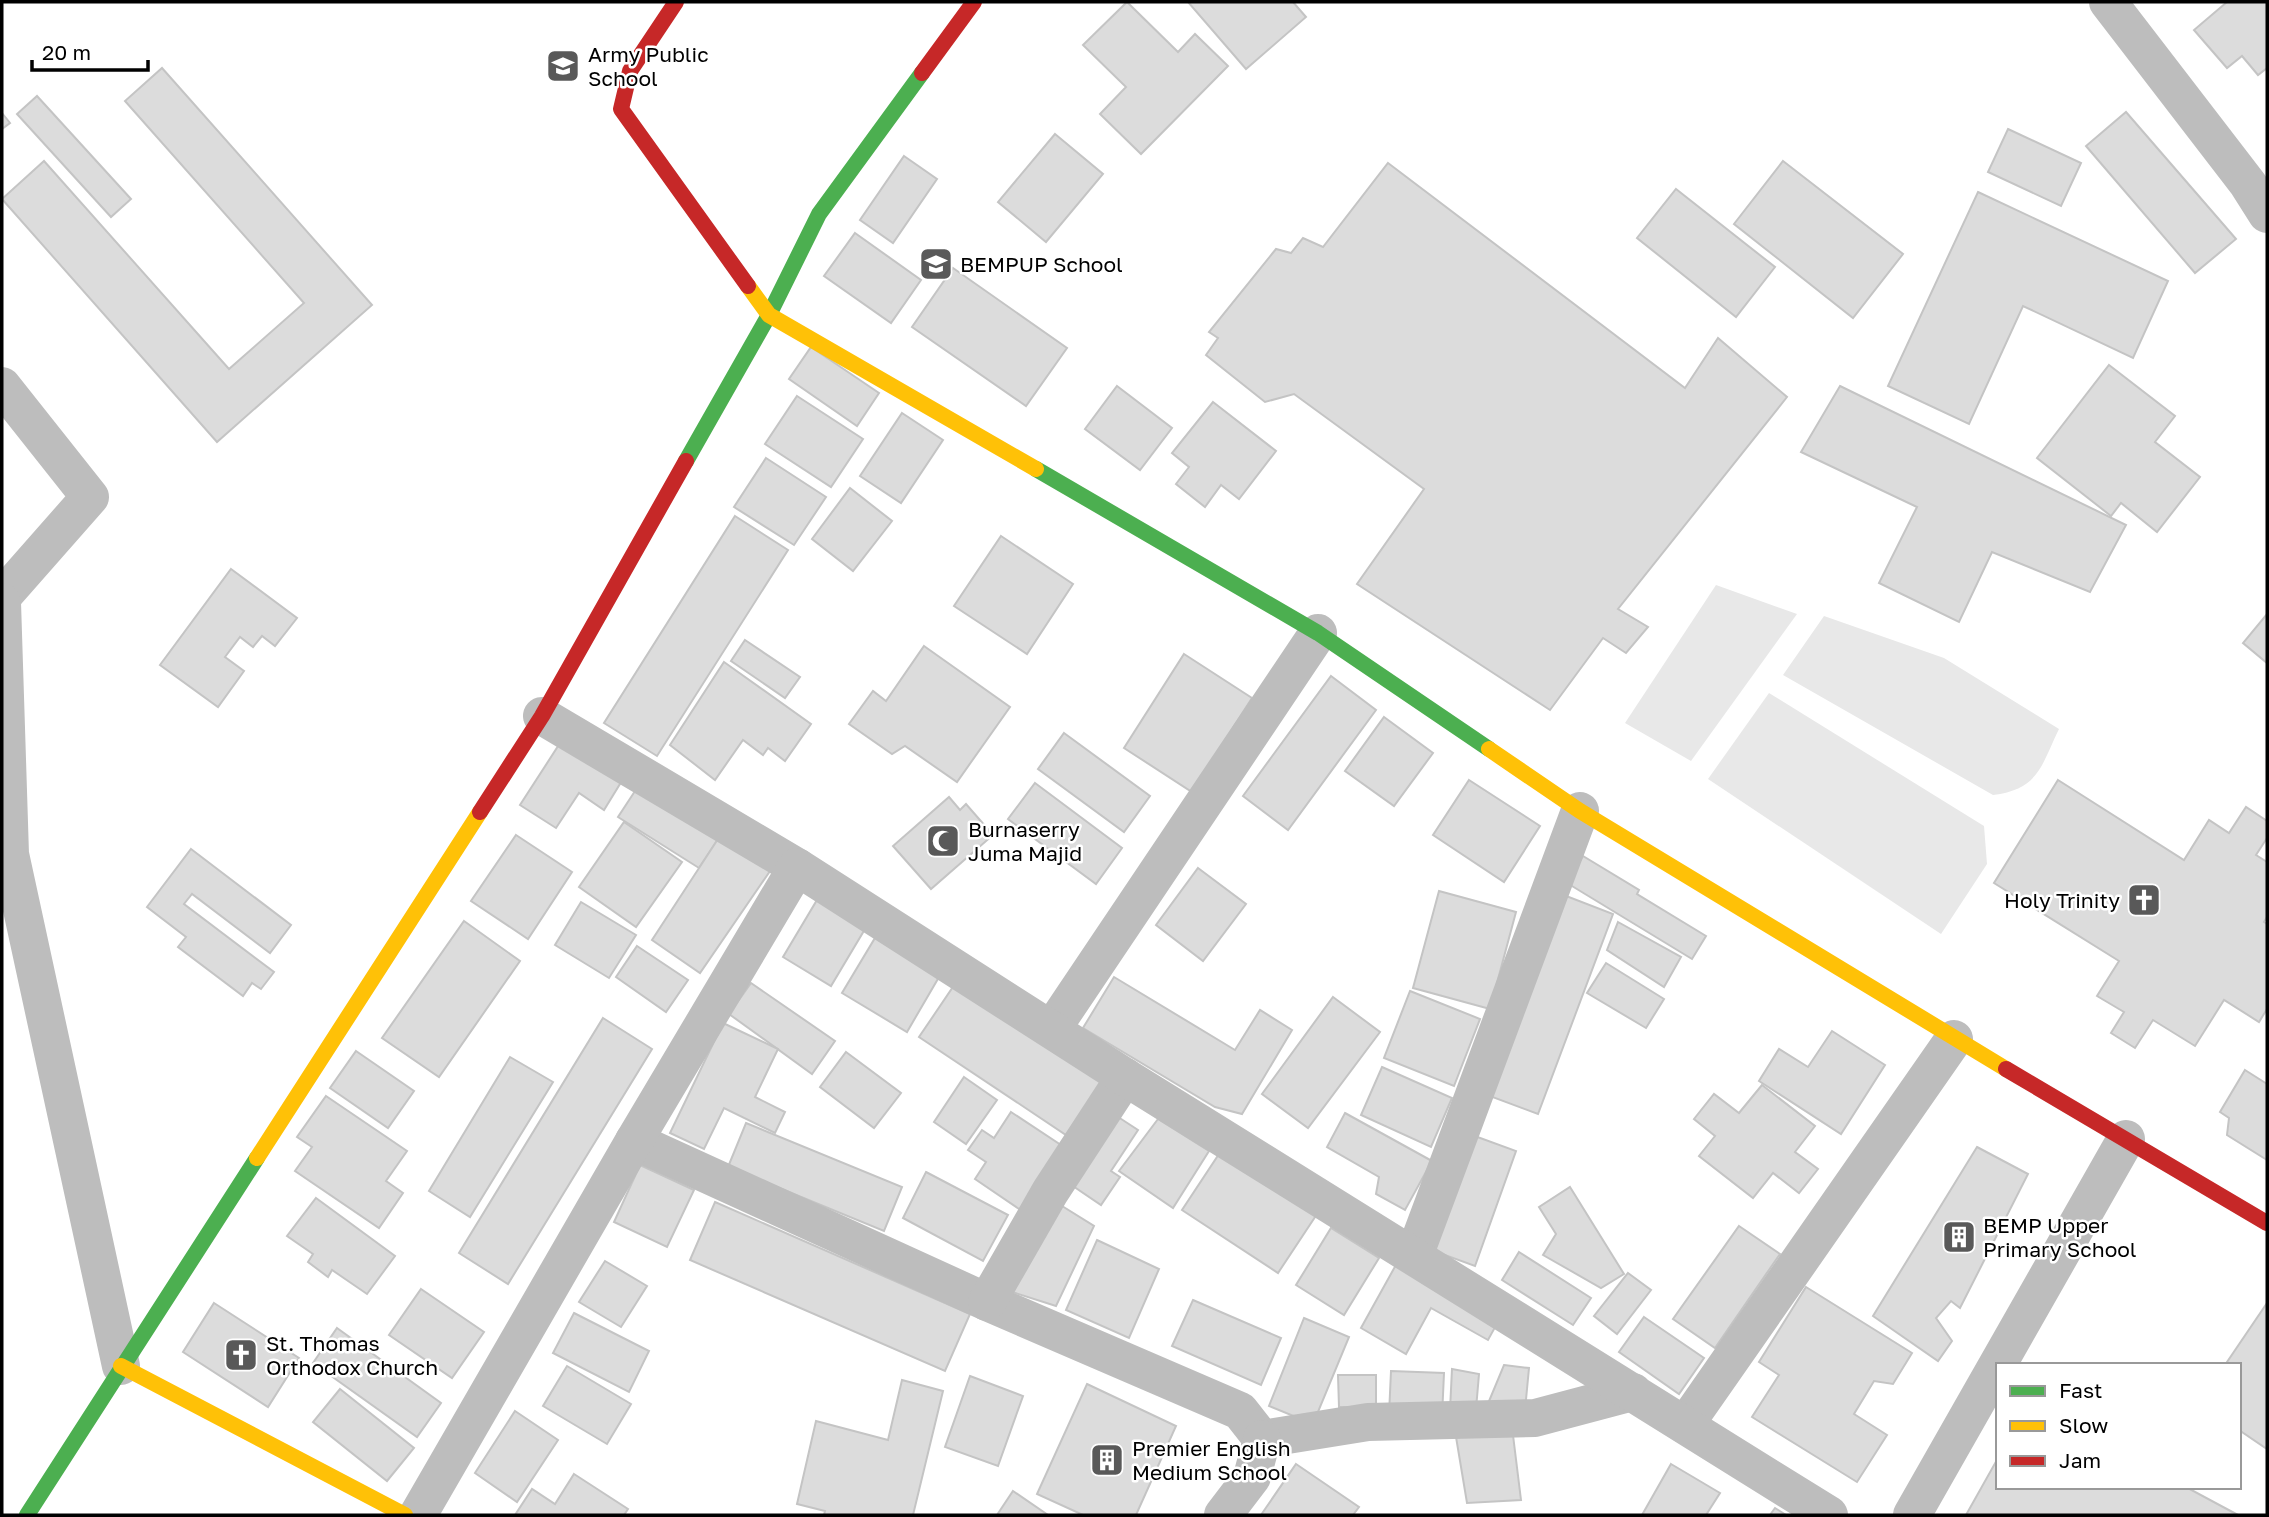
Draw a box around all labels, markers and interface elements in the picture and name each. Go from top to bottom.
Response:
scale bar [32,28,147,72]
text: 20 m [42,39,91,65]
place label: Army Public School [588,41,709,91]
school or university icon: Army Public School [544,47,582,85]
school or university icon: BEMPUP School [917,245,955,283]
place label: BEMPUP School [960,251,1123,277]
place label: Burnaserry Juma Majid [968,816,1082,866]
mosque icon: Burnaserry Juma Majid [924,822,962,860]
church icon: Holy Trinity [2125,881,2163,919]
place label: Holy Trinity [2004,887,2120,913]
place label: BEMP Upper Primary School [1983,1212,2137,1262]
building icon: BEMP Upper Primary School [1940,1218,1978,1256]
place label: St. Thomas Orthodox Church [266,1330,438,1380]
church icon: St. Thomas Orthodox Church [222,1336,260,1374]
legend [1996,1363,2241,1489]
text: Fast [2059,1377,2102,1403]
text: Slow [2059,1412,2108,1438]
place label: Premier English Medium School [1132,1435,1291,1485]
building icon: Premier English Medium School [1088,1441,1126,1479]
text: Jam [2059,1447,2101,1473]

